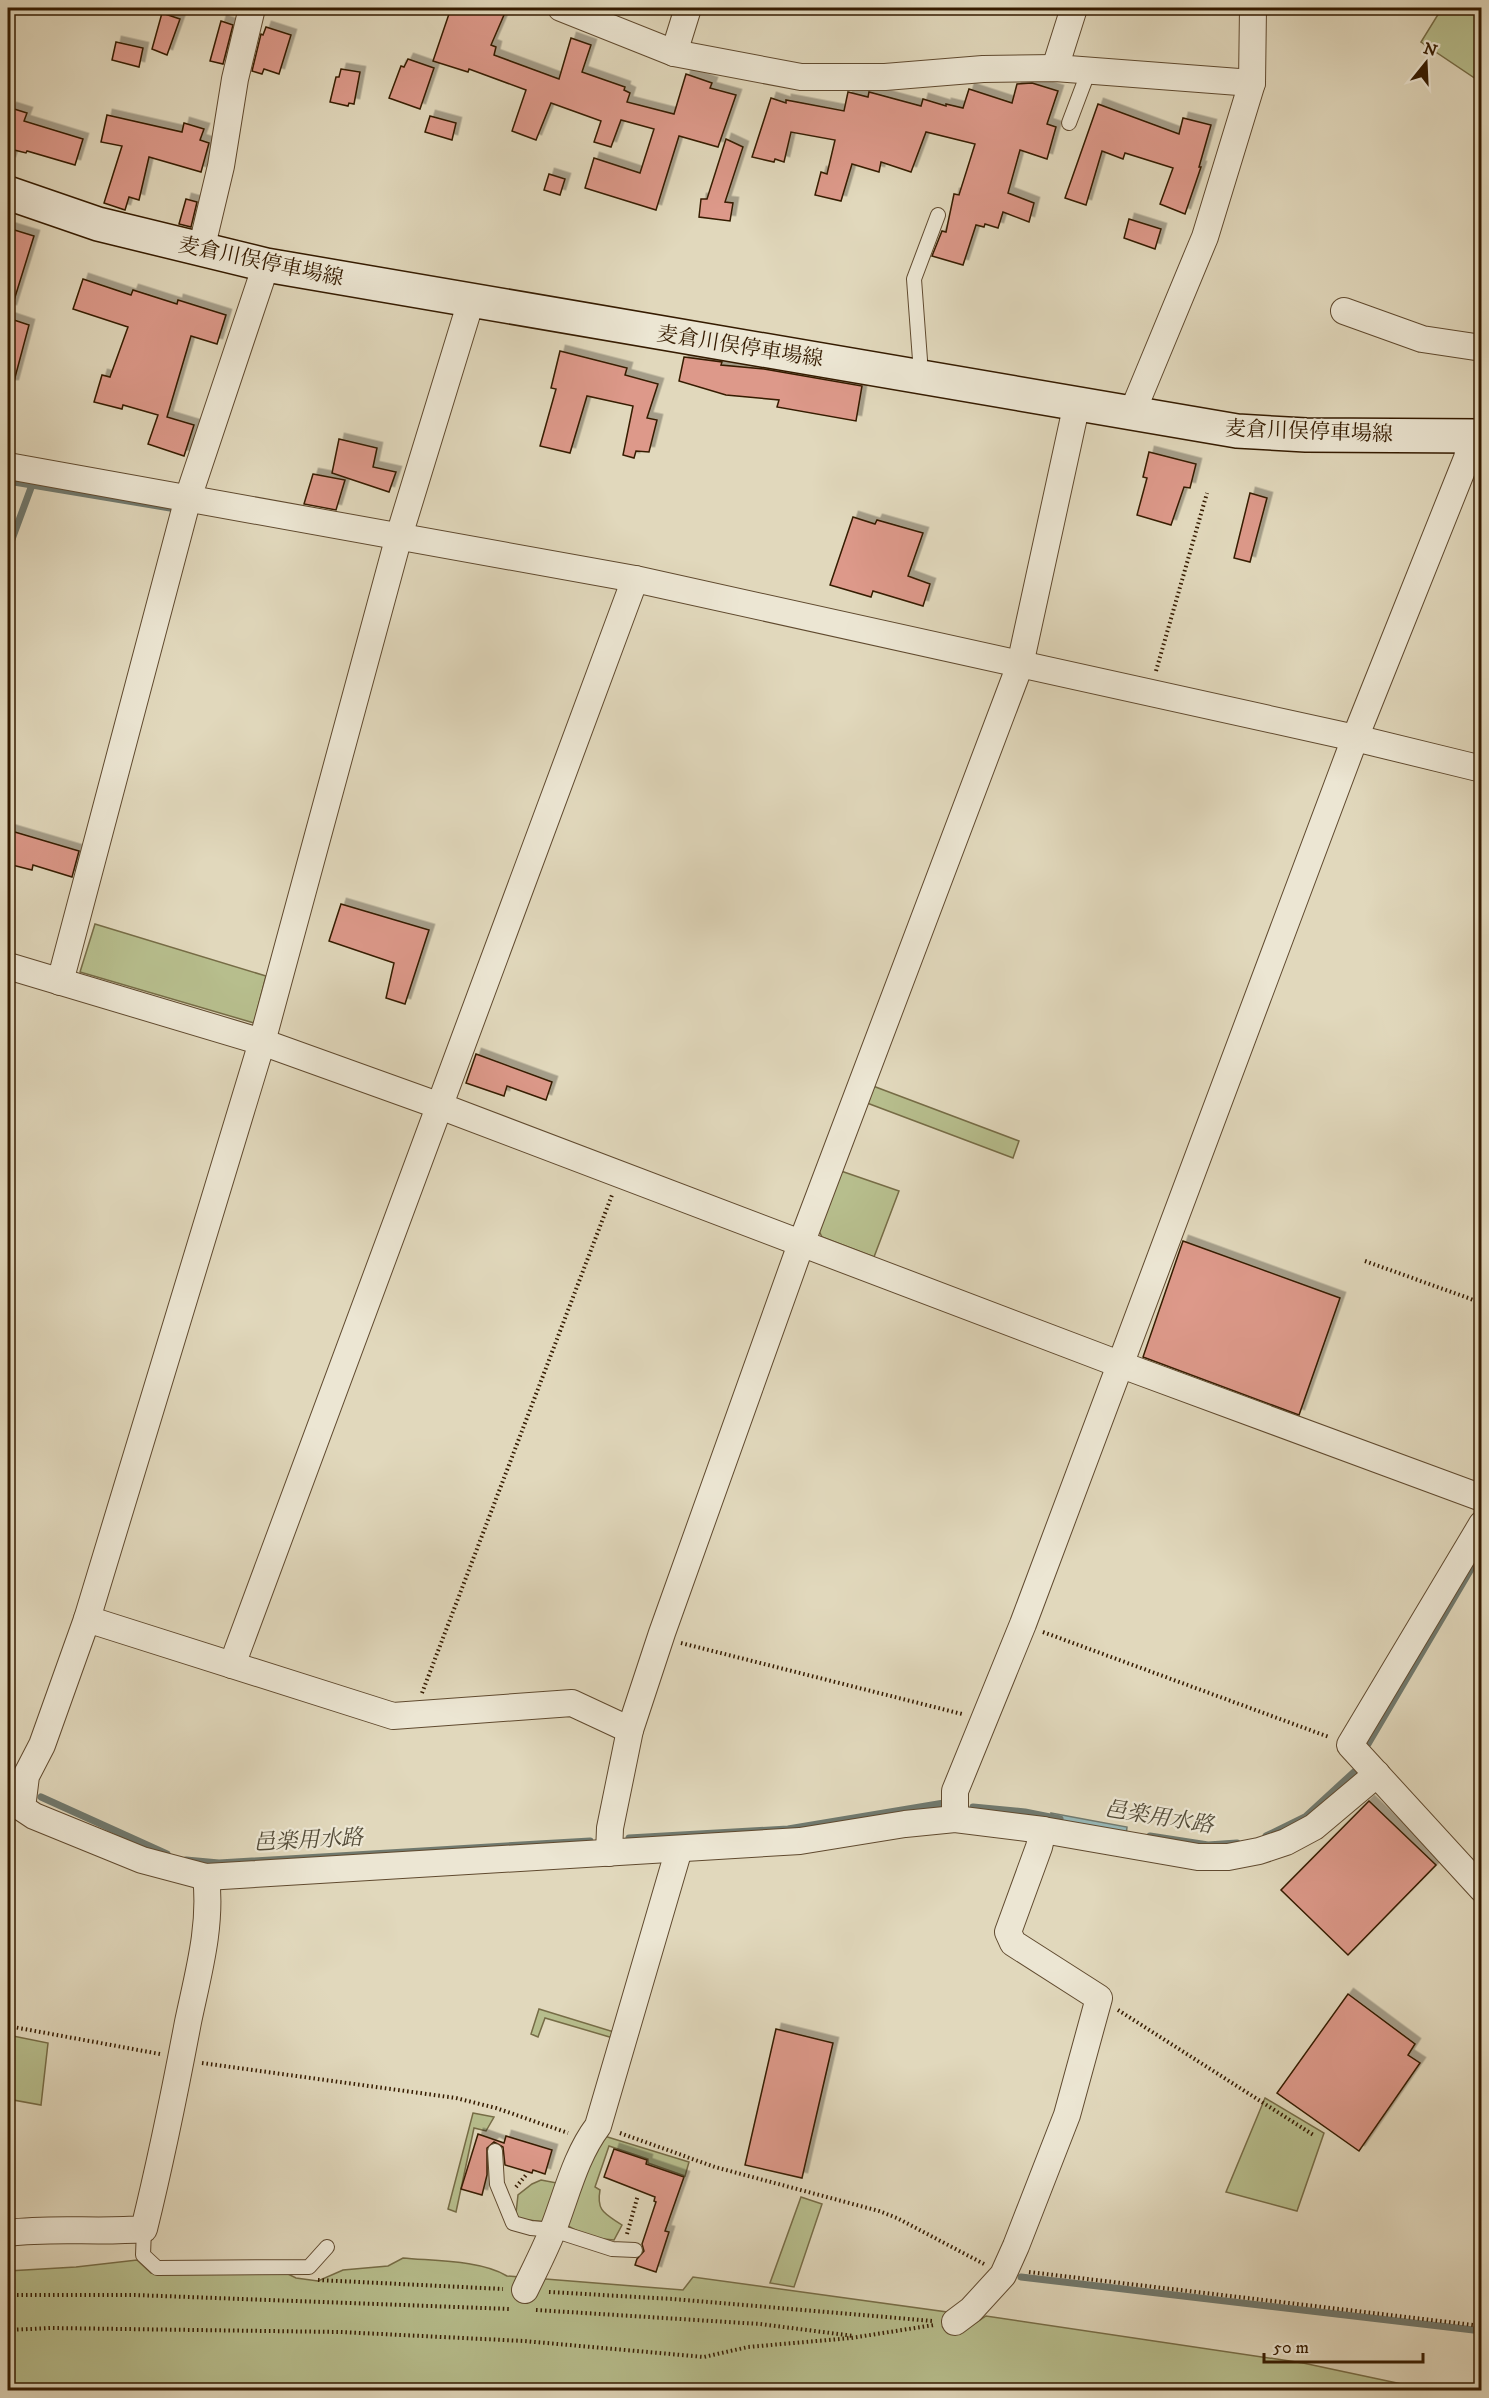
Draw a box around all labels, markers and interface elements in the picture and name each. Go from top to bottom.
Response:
north arrow [1396,33,1456,93]
text: N [1421,38,1440,61]
street label: 麦倉川俣停車場線 [176,232,346,292]
street label: 麦倉川俣停車場線 [655,321,825,373]
street label: 麦倉川俣停車場線 [1225,416,1393,448]
water label: 邑楽用水路 [1102,1796,1217,1840]
water label: 邑楽用水路 [252,1824,366,1857]
scale bar [1264,2326,1423,2364]
text: 50 m [1273,2337,1309,2359]

